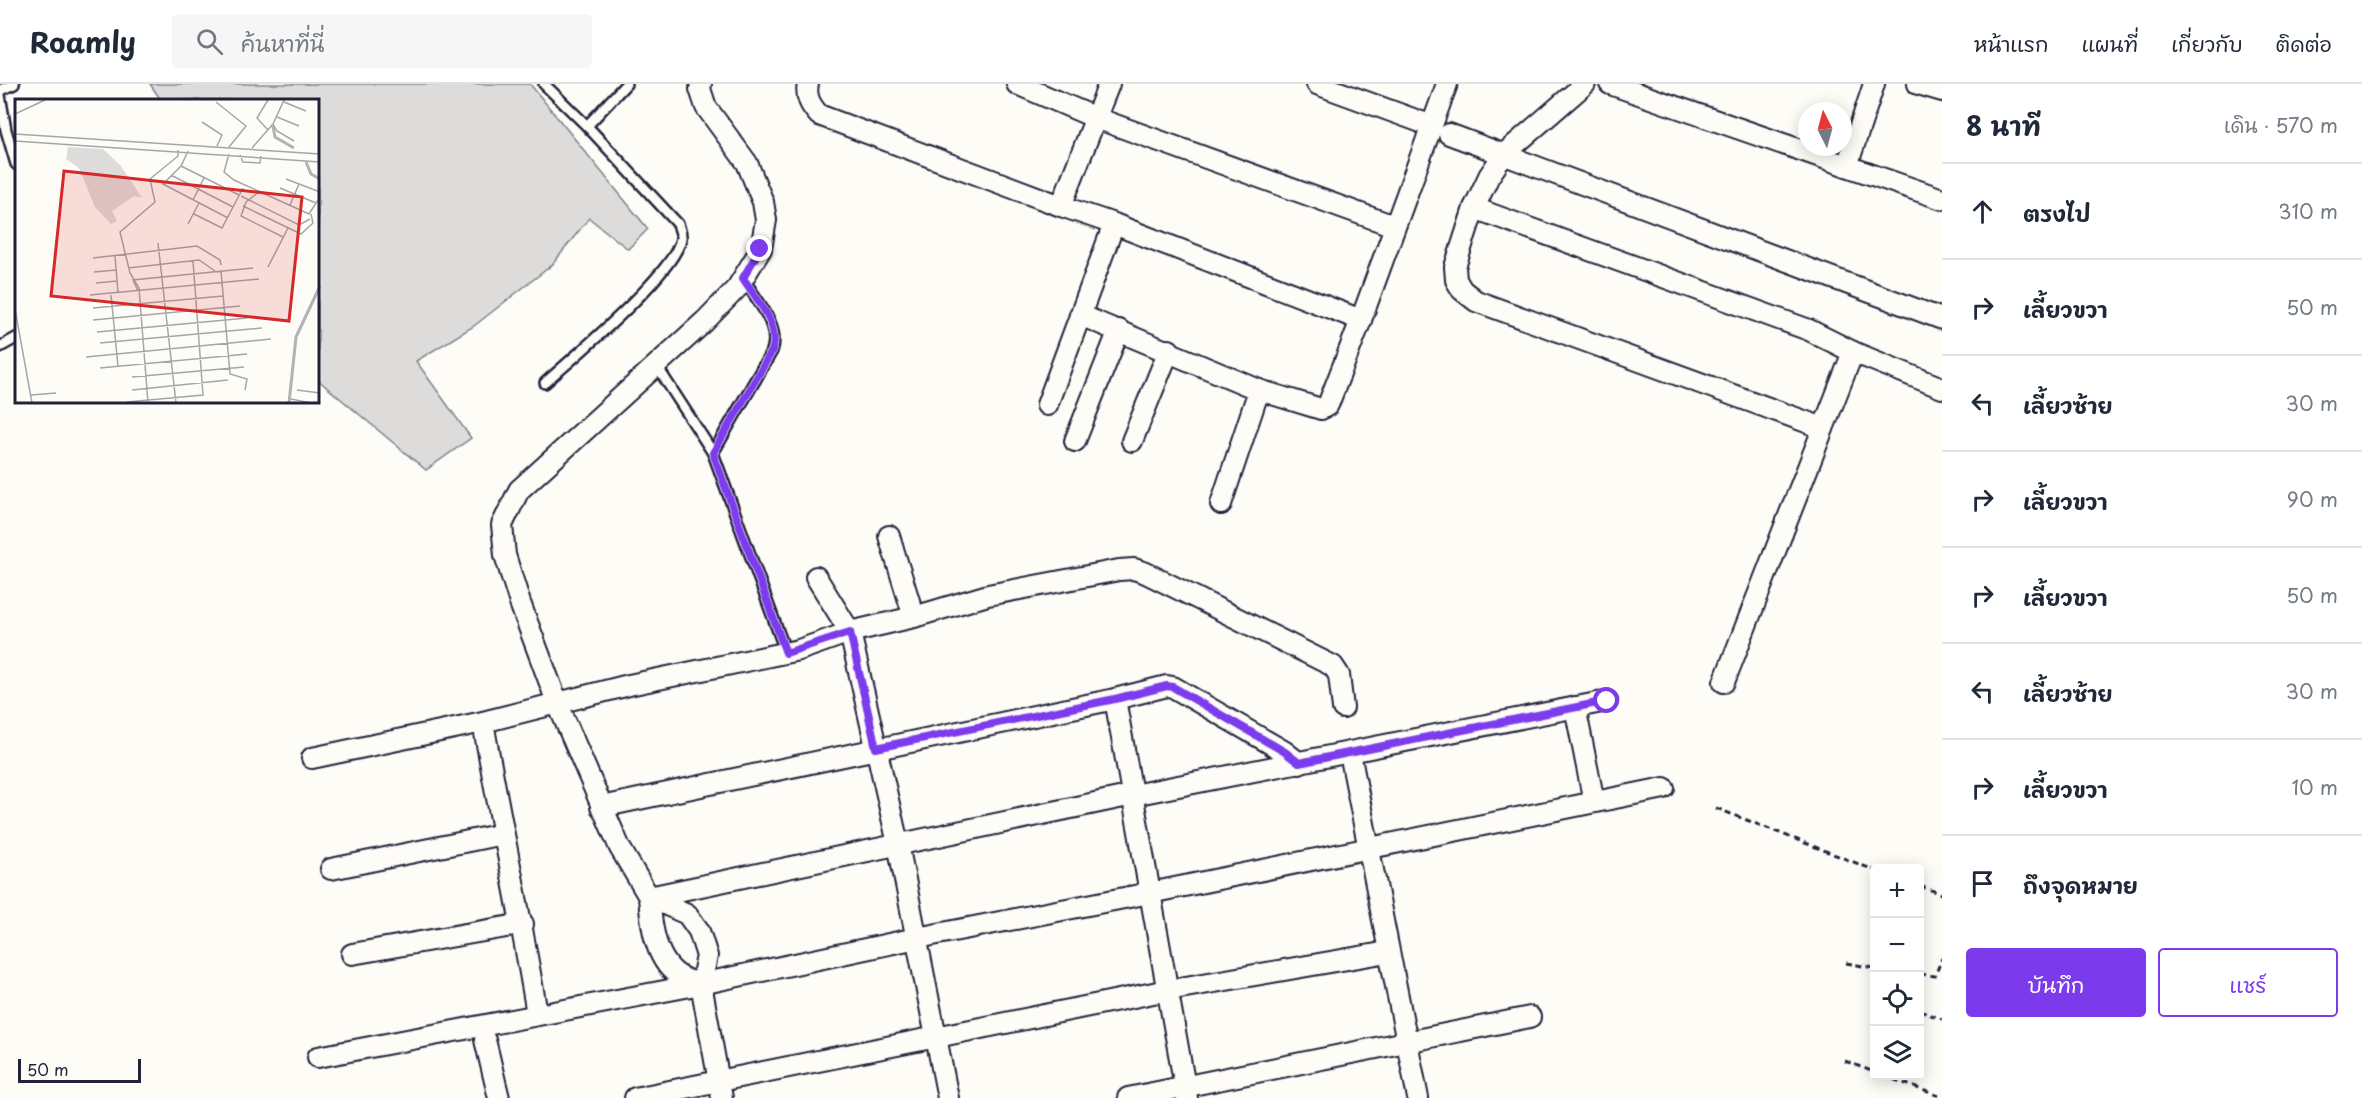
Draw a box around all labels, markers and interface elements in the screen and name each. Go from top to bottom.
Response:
search box [172,14,592,68]
text: Roamly [30,20,136,63]
icon: search [193,25,226,58]
text: ค้นหาที่นี่ [241,26,325,59]
text: หน้าแรก [1974,27,2049,59]
text: แผนที่ [2082,27,2138,59]
text: เกี่ยวกับ [2171,27,2243,59]
text: ติดต่อ [2276,27,2332,59]
inset map [15,99,320,404]
north arrow [1798,102,1852,156]
text: 8 นาที [1966,106,2041,145]
text: เดิน · 570 m [2224,110,2338,140]
icon: ahead [1966,195,1999,228]
text: ตรงไป [2023,196,2091,229]
text: 310 m [2278,196,2338,226]
route end [746,235,772,261]
icon: right [1966,291,1999,324]
text: เลี้ยวขวา [2023,292,2107,325]
text: 50 m [2286,292,2338,322]
icon: left [1966,387,1999,420]
text: เลี้ยวซ้าย [2023,388,2113,421]
text: 30 m [2285,388,2338,418]
icon: right [1966,483,1999,516]
text: เลี้ยวขวา [2023,484,2107,517]
text: 90 m [2287,484,2338,514]
icon: right [1966,579,1999,612]
text: เลี้ยวขวา [2023,580,2107,613]
text: 50 m [2286,580,2338,610]
icon: left [1966,675,1999,708]
text: เลี้ยวซ้าย [2023,676,2113,709]
text: 30 m [2285,676,2338,706]
route start [1593,687,1619,713]
icon: right [1966,771,1999,804]
text: เลี้ยวขวา [2023,772,2107,805]
text: 10 m [2291,772,2338,802]
map controls [1870,864,1924,1080]
button: + [1870,864,1924,918]
icon: arrive [1966,867,1999,900]
text: ถึงจุดหมาย [2023,868,2138,901]
button: − [1870,918,1924,972]
button: บันทึก [1966,948,2146,1017]
button: แชร์ [2158,948,2338,1017]
button: locate [1870,972,1924,1026]
button: layers [1870,1026,1924,1080]
scale bar [18,1056,141,1084]
text: 50 m [27,1057,68,1081]

